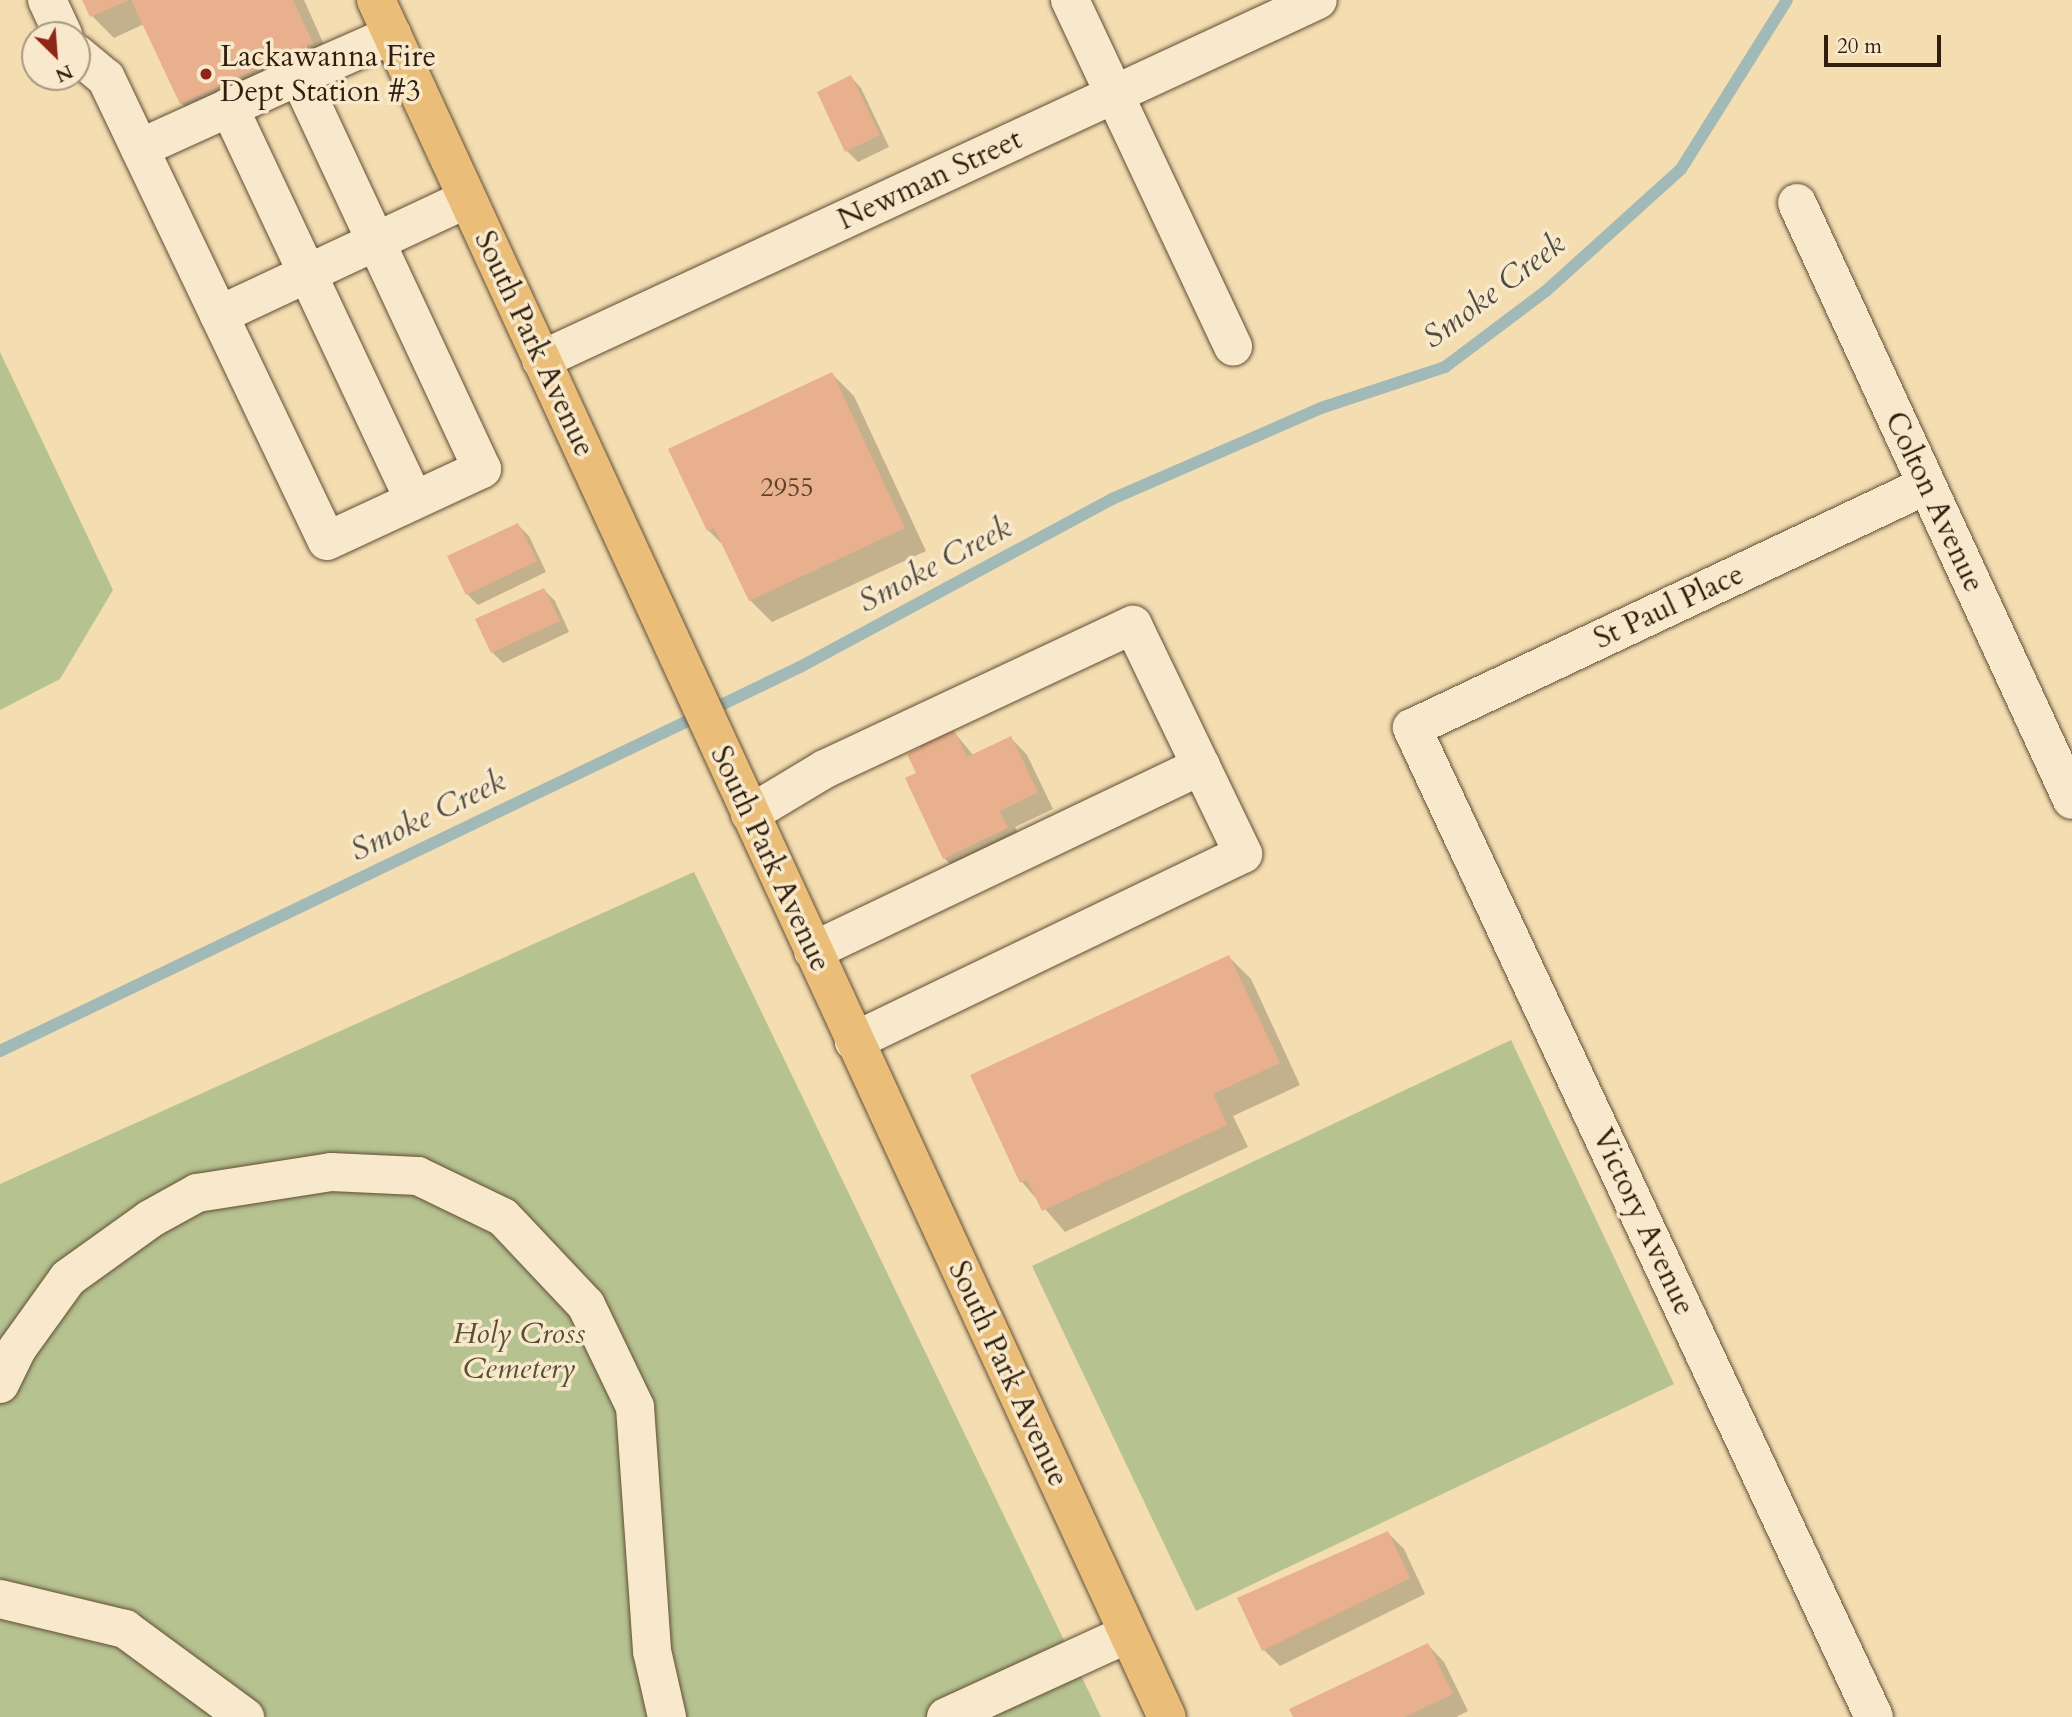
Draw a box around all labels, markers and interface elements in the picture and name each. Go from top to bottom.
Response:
north arrow [21,21,91,91]
scale bar [1827,21,1944,65]
text: 20 m [1837,32,1882,61]
place label: Lackawanna Fire Dept Station #3 [220,39,436,110]
text: N [51,58,77,88]
marker: Lackawanna Fire Dept Station #3 [198,66,214,82]
street label: Newman Street [832,122,1028,238]
street label: South Park Avenue [466,225,602,463]
water label: Smoke Creek [1415,225,1573,357]
street label: Colton Avenue [1877,406,1991,598]
house number: 2955 [760,472,814,504]
water label: Smoke Creek [852,509,1018,621]
street label: St Paul Place [1588,557,1750,657]
street label: South Park Avenue [702,740,838,978]
water label: Smoke Creek [344,762,512,870]
street label: Victory Avenue [1584,1123,1702,1321]
street label: South Park Avenue [940,1255,1076,1493]
park label: Holy Cross Cemetery [453,1316,585,1386]

